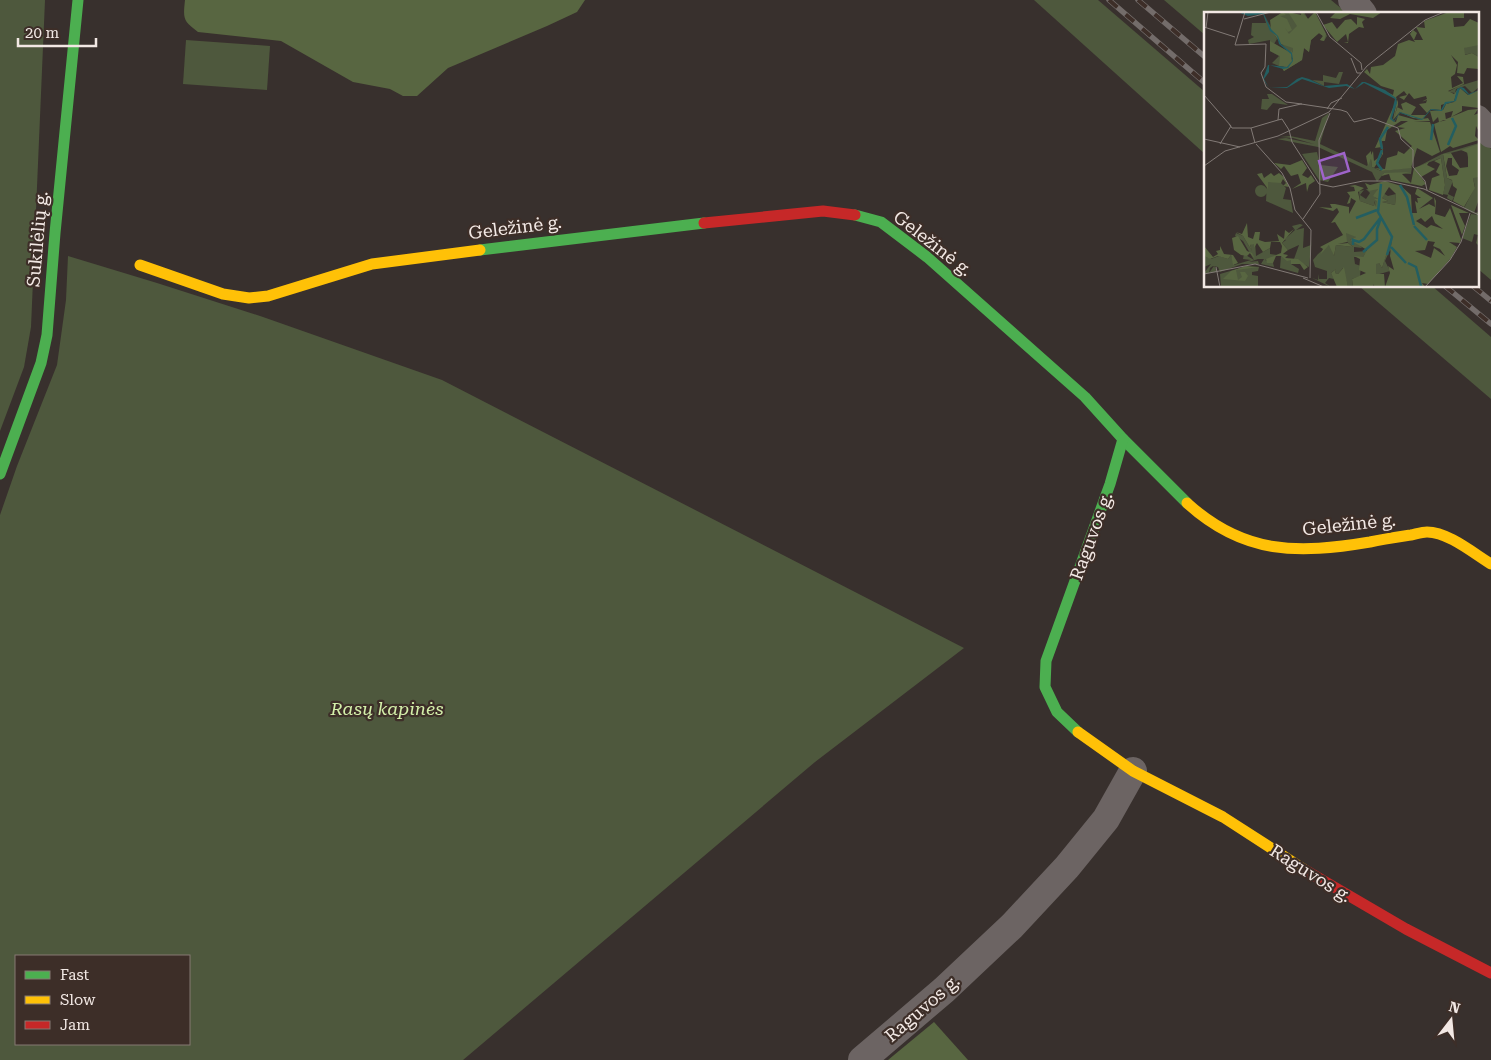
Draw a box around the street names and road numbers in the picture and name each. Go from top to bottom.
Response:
street label: Sukilėlių g. [22,190,52,288]
street label: Geležinė g. [890,206,976,280]
street label: Geležinė g. [467,211,563,243]
street label: Raguvos g. [1065,489,1117,583]
street label: Geležinė g. [1301,509,1397,539]
street label: Raguvos g. [1266,840,1356,906]
street label: Raguvos g. [880,970,964,1046]

